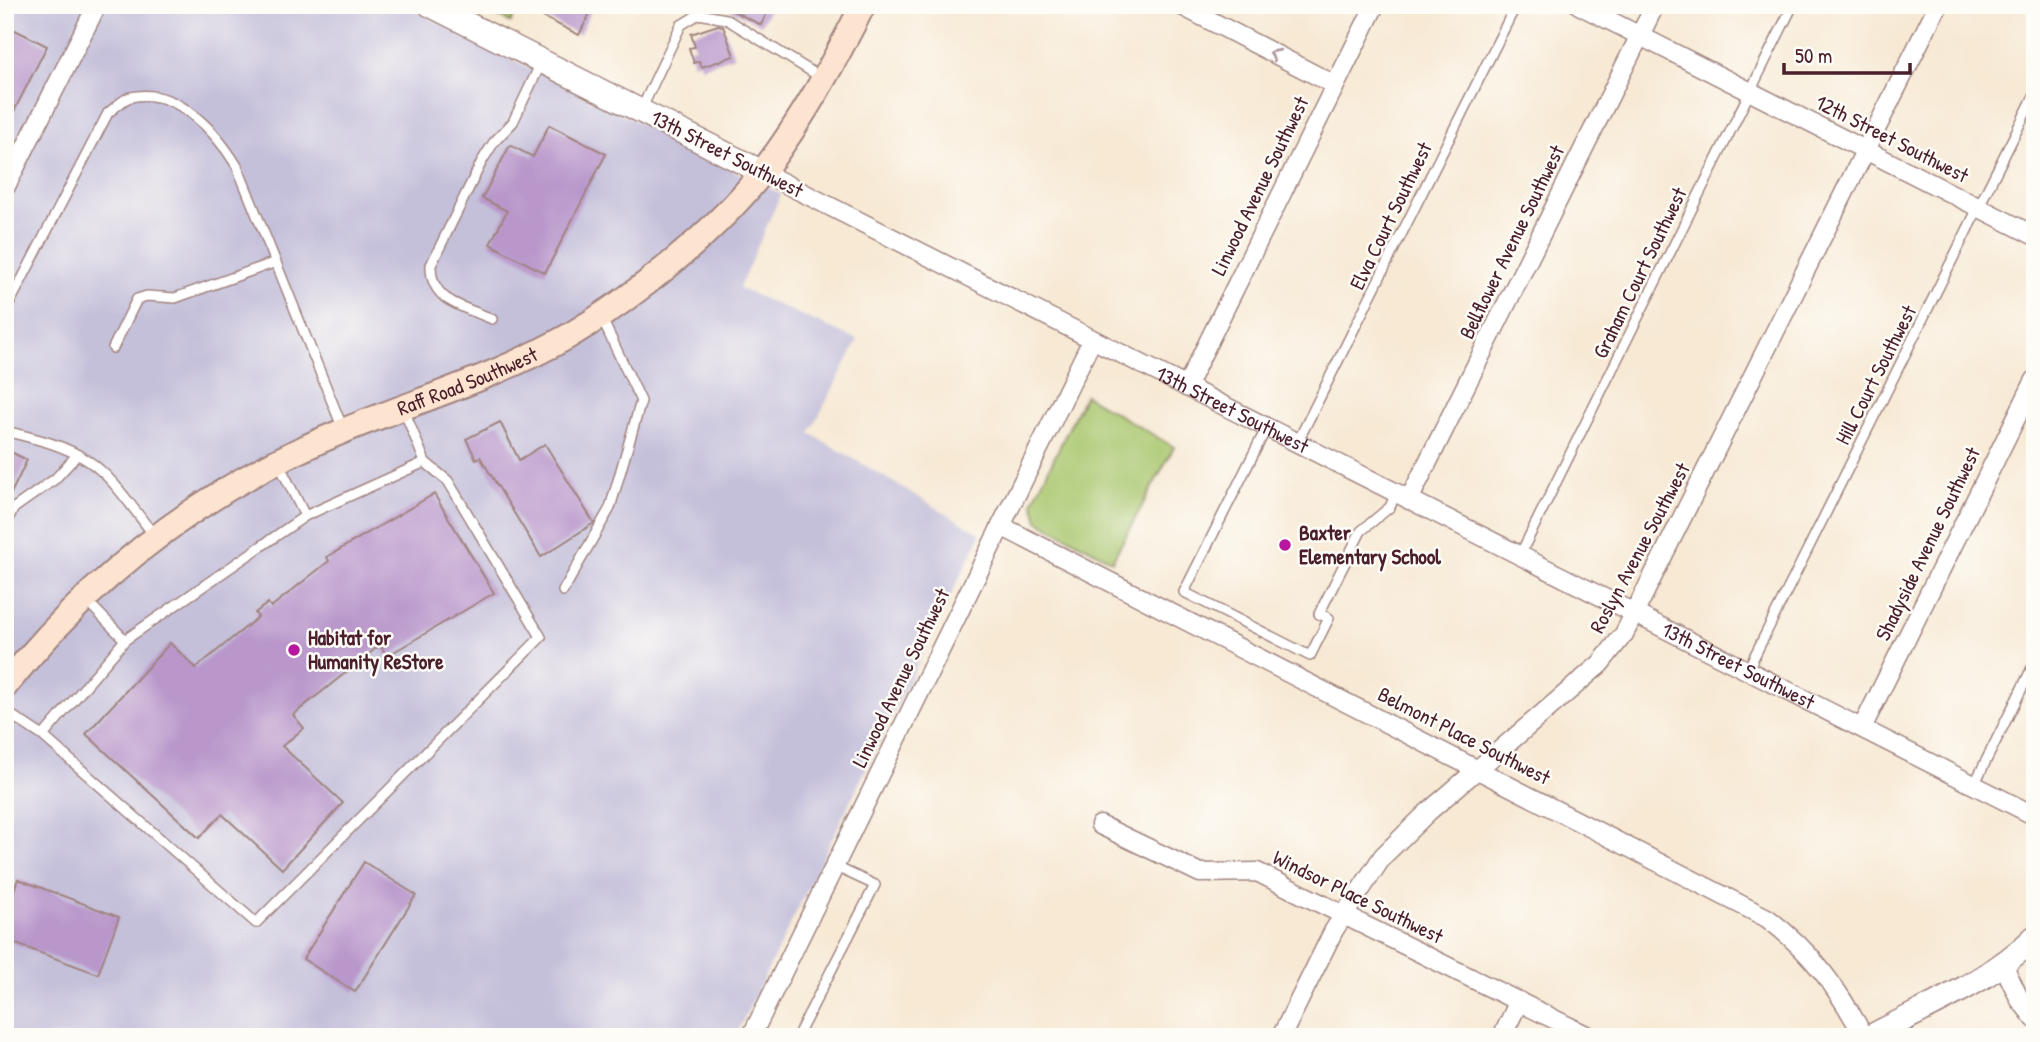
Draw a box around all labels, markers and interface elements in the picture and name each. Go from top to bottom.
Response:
scale bar [1784,32,1910,76]
text: 50 m [1795,41,1832,70]
one-way arrow [1269,49,1282,62]
street label: 12th Street Southwest [1811,88,1974,190]
street label: Linwood Avenue Southwest [1204,91,1316,280]
street label: 13th Street Southwest [646,103,809,205]
street label: Elva Court Southwest [1342,136,1439,294]
street label: Bellflower Avenue Southwest [1452,139,1571,344]
street label: Graham Court Southwest [1586,182,1694,363]
street label: Hill Court Southwest [1828,299,1924,449]
street label: Raff Road Southwest [393,339,543,422]
street label: 13th Street Southwest [1151,359,1315,461]
street label: Shadyside Avenue Southwest [1868,441,1987,645]
street label: Roslyn Avenue Southwest [1582,457,1697,638]
place label: Baxter Elementary School [1299,518,1441,572]
marker: Baxter Elementary School [1277,537,1293,553]
street label: Linwood Avenue Southwest [845,583,957,772]
street label: 13th Street Southwest [1657,615,1820,717]
place label: Habitat for Humanity ReStore [308,623,444,677]
marker: Habitat for Humanity ReStore [286,642,302,658]
street label: Belmont Place Southwest [1373,679,1556,792]
street label: Windsor Place Southwest [1268,843,1449,951]

